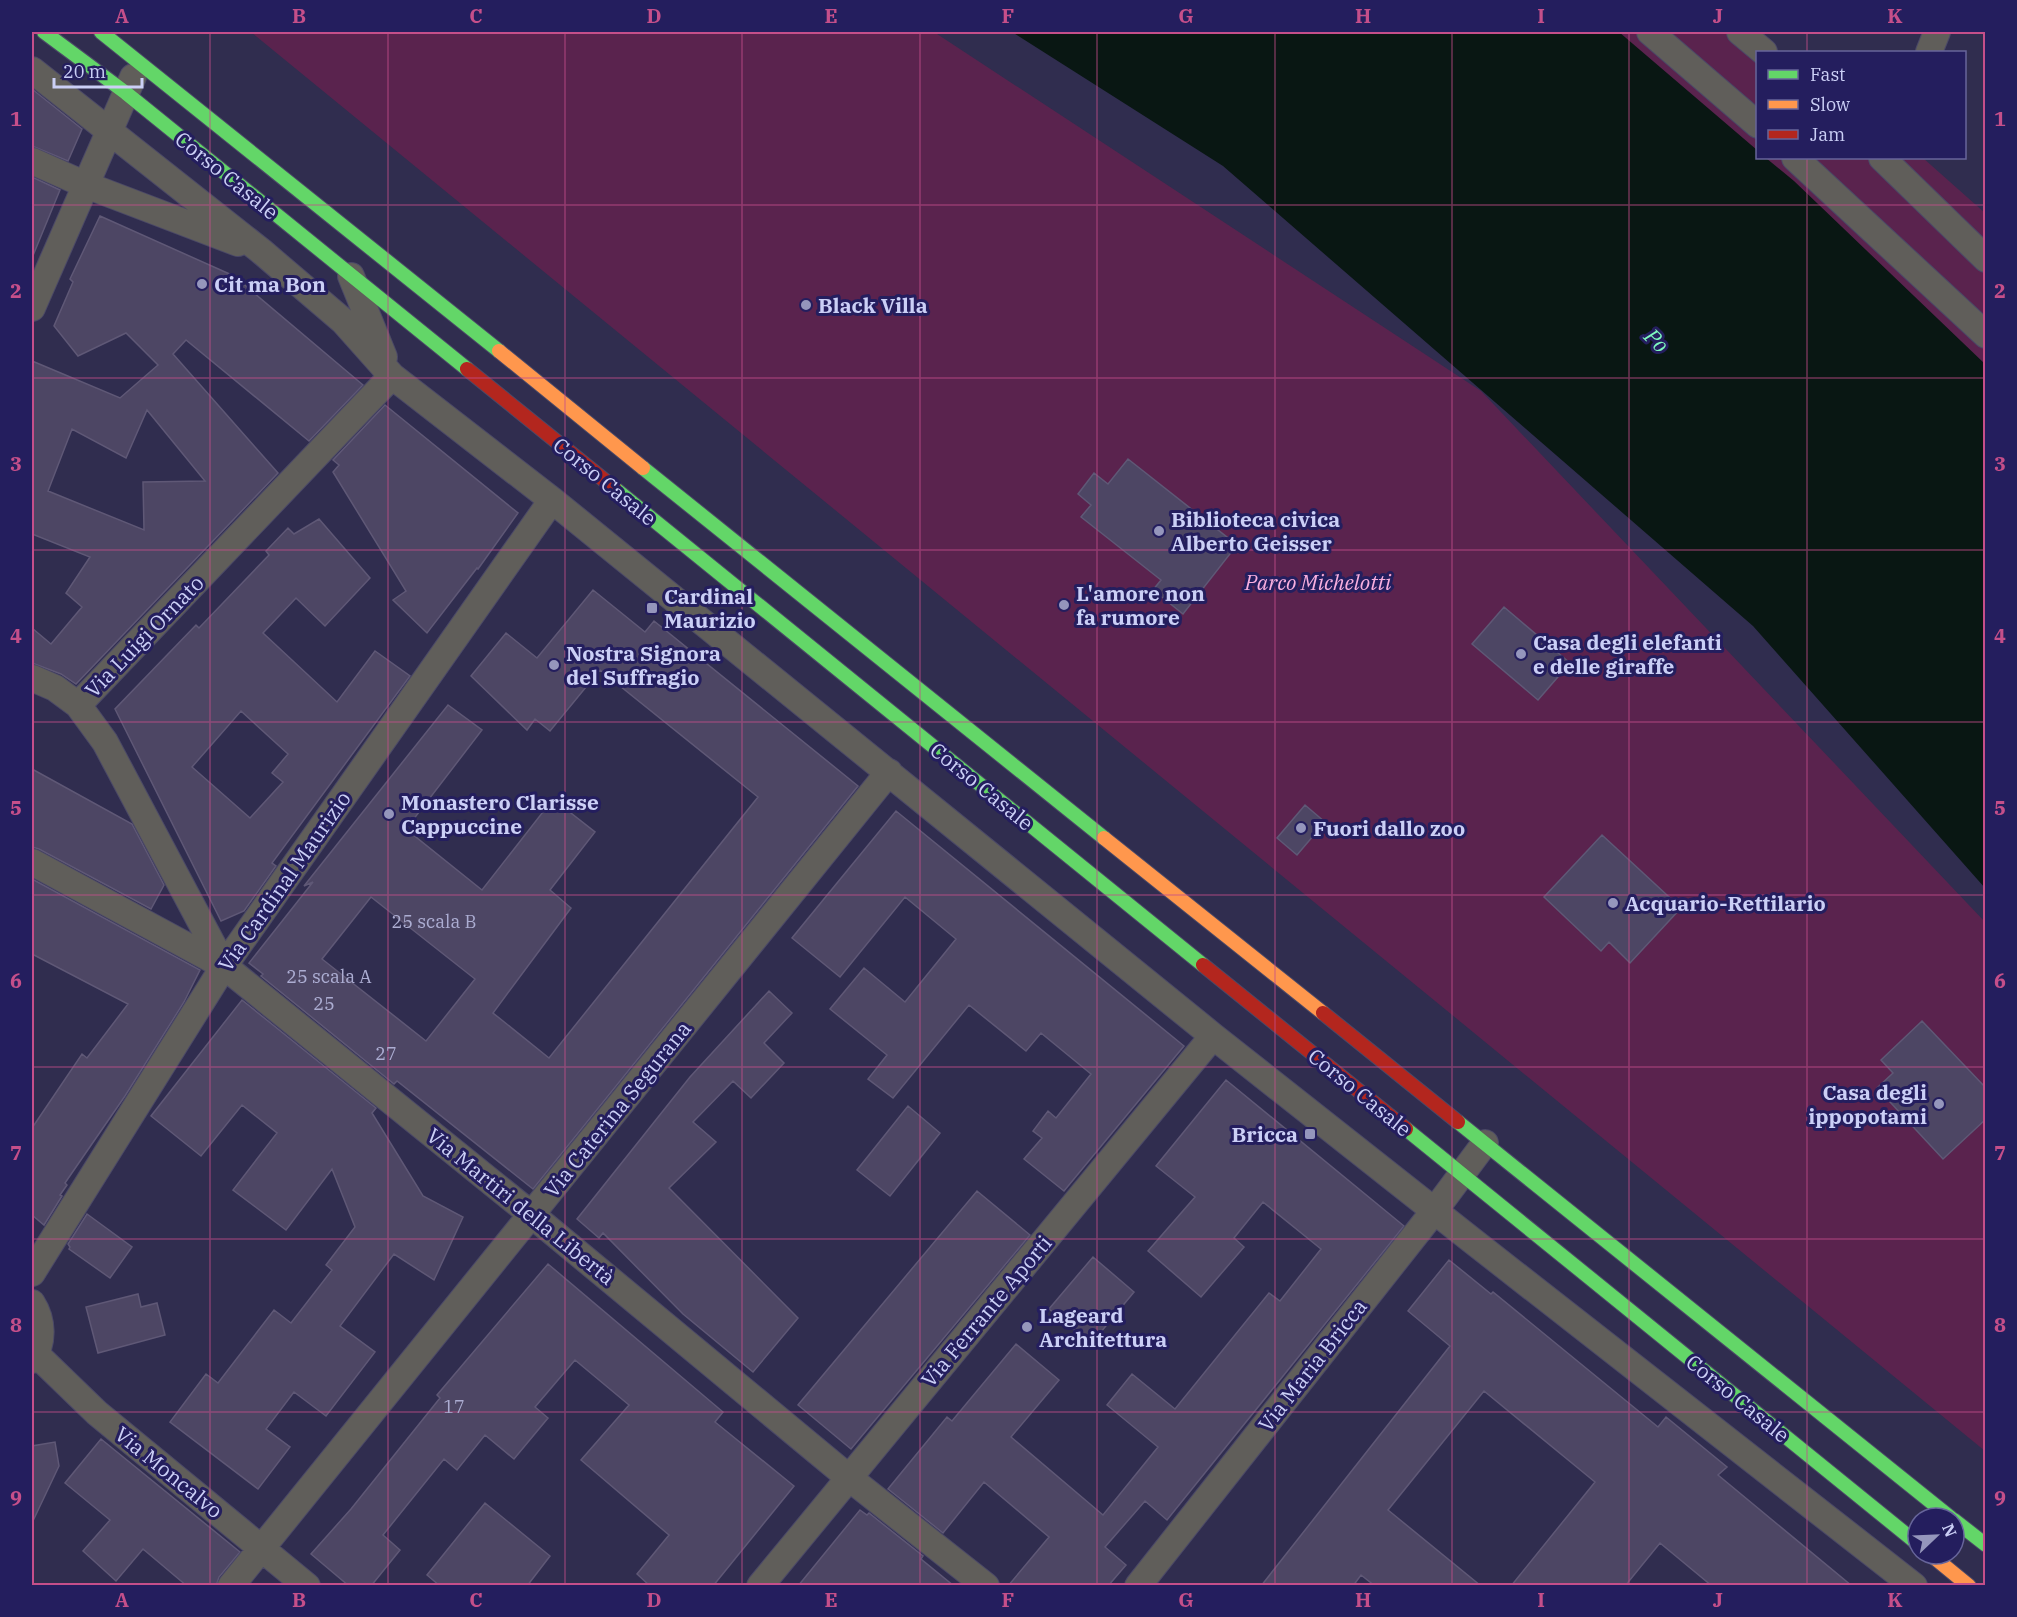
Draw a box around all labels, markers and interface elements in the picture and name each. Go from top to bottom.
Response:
text: A [115,2,129,29]
text: B [292,2,306,29]
text: C [469,2,483,29]
text: D [646,2,662,29]
text: E [824,2,838,29]
text: F [1002,2,1014,29]
text: G [1178,2,1194,29]
text: H [1355,2,1371,29]
text: I [1537,2,1545,29]
text: J [1713,2,1723,29]
text: K [1887,2,1903,29]
scale bar [54,51,142,89]
legend [1756,51,1966,159]
text: 20 m [63,60,106,83]
text: Fast [1810,63,1845,86]
text: Slow [1810,93,1850,116]
text: 1 [10,105,22,132]
text: 1 [1994,105,2006,132]
text: Jam [1810,123,1845,146]
street label: Corso Casale [169,125,285,225]
place label: Cit ma Bon [214,270,326,298]
text: 2 [10,277,22,304]
marker: Cit ma Bon [195,277,209,291]
text: 2 [1994,277,2006,304]
place label: Black Villa [818,291,928,319]
marker: Black Villa [799,298,813,312]
water label: Po [1638,321,1676,359]
street label: Corso Casale [547,431,663,531]
text: 3 [10,450,22,477]
text: 3 [1994,450,2006,477]
place label: Biblioteca civica Alberto Geisser [1171,505,1340,557]
marker: Biblioteca civica Alberto Geisser [1152,524,1166,538]
park label: Parco Michelotti [1244,568,1392,596]
street label: Via Luigi Ornato [79,569,209,703]
place label: L'amore non fa rumore [1076,579,1205,631]
place label: Cardinal Maurizio [664,582,756,634]
marker: L'amore non fa rumore [1057,598,1071,612]
marker: Cardinal Maurizio [645,601,659,615]
text: 4 [10,622,22,649]
text: 4 [1994,622,2006,649]
place label: Casa degli elefanti e delle giraffe [1533,628,1722,680]
place label: Nostra Signora del Suffragio [566,639,721,691]
marker: Casa degli elefanti e delle giraffe [1514,647,1528,661]
marker: Nostra Signora del Suffragio [547,658,561,672]
street label: Corso Casale [924,736,1040,836]
street label: Via Cardinal Maurizio [211,785,357,977]
place label: Monastero Clarisse Cappuccine [401,788,599,840]
text: 5 [10,794,22,821]
text: 5 [1994,794,2006,821]
marker: Monastero Clarisse Cappuccine [382,807,396,821]
place label: Fuori dallo zoo [1313,814,1465,842]
marker: Fuori dallo zoo [1294,821,1308,835]
place label: Acquario-Rettilario [1625,889,1826,917]
marker: Acquario-Rettilario [1606,896,1620,910]
house number: 25 scala B [391,910,477,933]
house number: 25 scala A [286,965,372,988]
text: 6 [10,967,22,994]
text: 6 [1994,967,2006,994]
house number: 25 [313,992,335,1015]
street label: Via Caterina Segurana [537,1015,697,1203]
house number: 27 [375,1042,397,1065]
street label: Corso Casale [1302,1042,1418,1142]
place label: Casa degli ippopotami [1808,1078,1927,1130]
marker: Casa degli ippopotami [1932,1097,1946,1111]
place label: Bricca [1232,1120,1298,1148]
street label: Via Martiri della Libertà [421,1121,621,1291]
marker: Bricca [1303,1127,1317,1141]
text: 7 [10,1139,22,1166]
text: 7 [1994,1139,2006,1166]
street label: Via Ferrante Aporti [914,1229,1058,1393]
street label: Via Maria Bricca [1251,1293,1373,1437]
place label: Lageard Architettura [1039,1301,1167,1353]
text: 8 [10,1311,22,1338]
text: 8 [1994,1311,2006,1338]
marker: Lageard Architettura [1020,1320,1034,1334]
street label: Corso Casale [1680,1348,1796,1448]
house number: 17 [443,1395,465,1418]
street label: Via Moncalvo [109,1420,229,1524]
text: 9 [10,1484,22,1511]
text: 9 [1994,1484,2006,1511]
north arrow [1906,1506,1966,1566]
text: N [1938,1520,1961,1540]
text: A [115,1586,129,1613]
text: B [292,1586,306,1613]
text: C [469,1586,483,1613]
text: D [646,1586,662,1613]
text: E [824,1586,838,1613]
text: F [1002,1586,1014,1613]
text: G [1178,1586,1194,1613]
text: H [1355,1586,1371,1613]
text: I [1537,1586,1545,1613]
text: J [1713,1586,1723,1613]
text: K [1887,1586,1903,1613]

